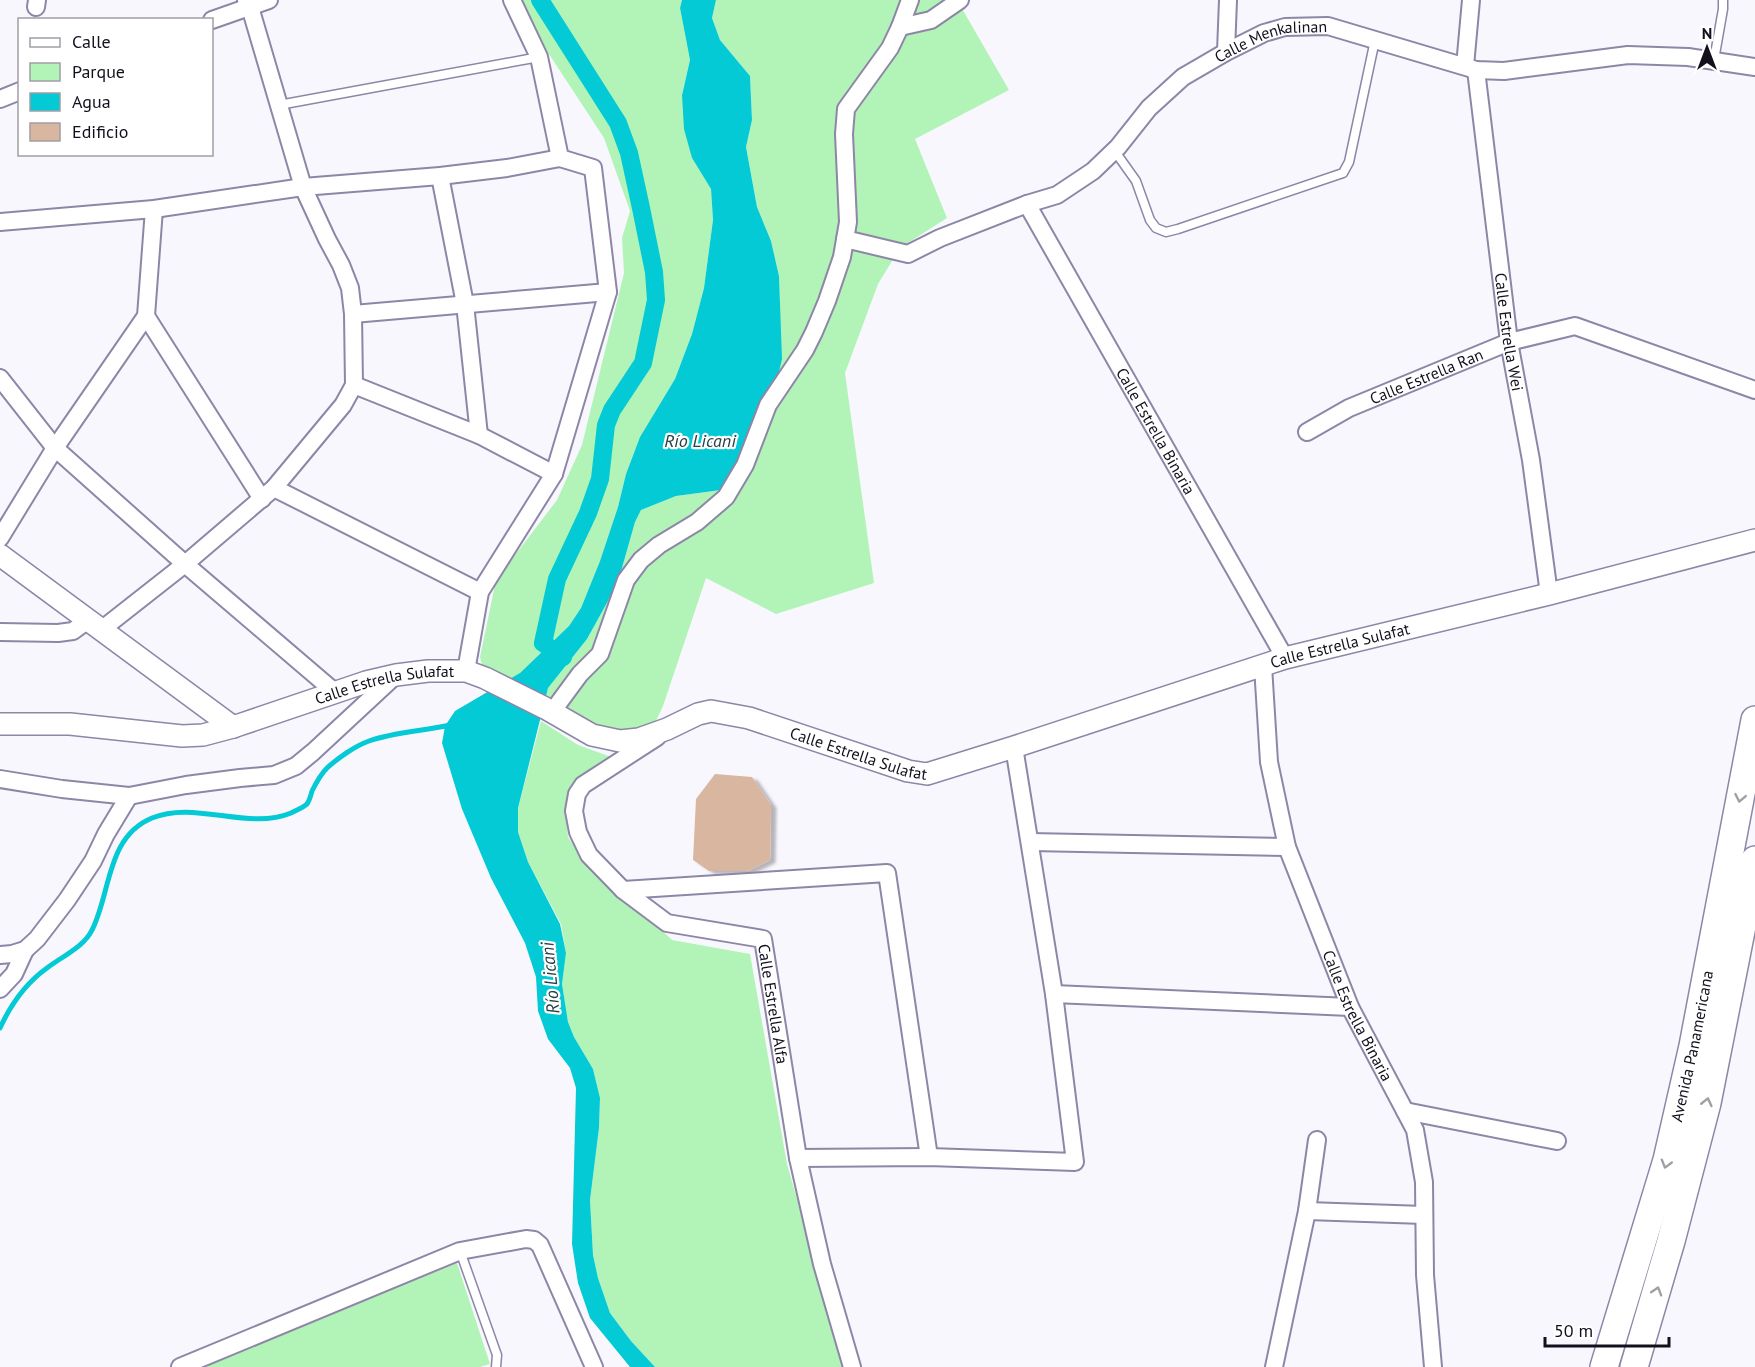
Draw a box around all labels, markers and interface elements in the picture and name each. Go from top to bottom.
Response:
street label: Calle Menkalinan [1211,16,1327,67]
legend [18,18,213,156]
north arrow [1677,18,1737,78]
text: N [1702,23,1712,43]
text: Calle [72,30,111,53]
text: Parque [72,60,125,83]
text: Agua [72,90,111,113]
text: Edificio [72,120,128,143]
street label: Calle Estrella Wei [1491,272,1528,393]
street label: Calle Estrella Ran [1367,344,1486,408]
street label: Calle Estrella Binaria [1112,364,1200,498]
water label: Río Licani [664,429,737,452]
street label: Calle Estrella Sulafat [1267,618,1412,672]
street label: Calle Estrella Sulafat [312,661,455,709]
street label: Calle Estrella Sulafat [788,722,929,784]
one-way arrow [1734,793,1747,803]
water label: Río Licani [535,940,565,1015]
street label: Calle Estrella Alfa [754,943,793,1065]
street label: Calle Estrella Binaria [1319,947,1397,1084]
street label: Avenida Panamericana [1666,969,1717,1124]
one-way arrow [1700,1098,1713,1108]
one-way arrow [1661,1158,1673,1169]
one-way arrow [1650,1286,1662,1297]
scale bar [1545,1310,1670,1348]
text: 50 m [1554,1319,1593,1342]

